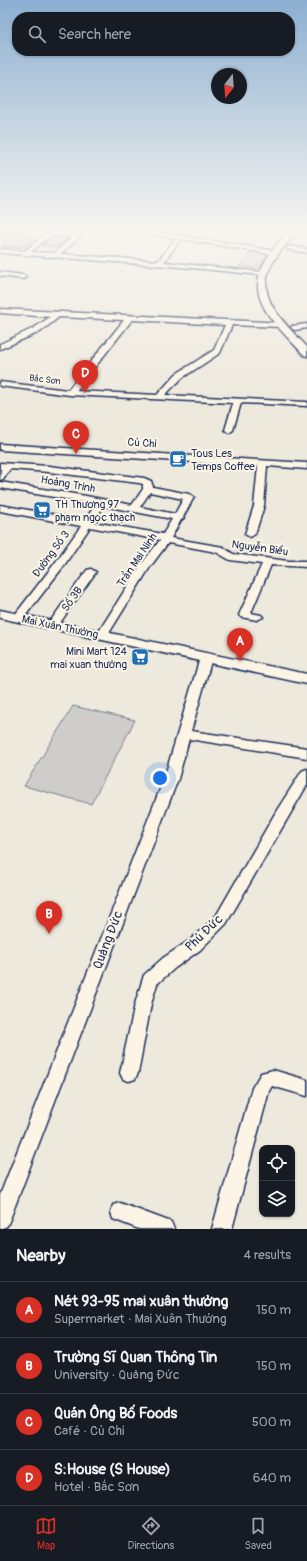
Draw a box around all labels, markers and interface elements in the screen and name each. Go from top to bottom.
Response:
search box [12,12,295,56]
icon: search [26,23,48,45]
text: Search here [58,25,131,44]
north arrow [211,68,247,104]
pin: D [72,360,98,393]
street label: Bắc Sơn [29,373,61,387]
pin: C [63,421,89,454]
street label: Củ Chi [127,436,157,450]
place label: Tous Les Temps Coffee [191,447,255,473]
cafe icon: Tous Les Temps Coffee [168,449,188,469]
street label: Hoàng Trinh [40,473,96,495]
place label: TH Thương 97 phạm ngọc thạch [55,498,135,524]
supermarket icon: TH Thương 97 phạm ngọc thạch [32,500,52,520]
street label: Đường Số 3 [30,528,72,580]
street label: Trần Mai Ninh [113,530,160,589]
street label: Nguyễn Biểu [231,537,289,558]
street label: Số 3B [59,584,85,614]
street label: Mai Xuân Thưởng [21,613,100,642]
pin: A [227,628,253,661]
place label: Mini Mart 124 mai xuan thưởng [50,645,128,671]
supermarket icon: Mini Mart 124 mai xuan thưởng [130,647,150,667]
your location [150,768,170,788]
pin: B [36,901,62,934]
street label: Quảng Đức [90,908,127,971]
street label: Phú Đức [182,911,226,955]
map controls [259,1145,295,1217]
button: locate [259,1145,295,1181]
button: layers [259,1181,295,1217]
text: Nearby [16,1245,65,1266]
text: 4 results [244,1247,291,1263]
text: Nét 93-95 mai xuân thưởng [54,1292,228,1311]
text: A [25,1302,33,1318]
text: 150 m [256,1302,291,1318]
text: Supermarket · Mai Xuân Thưởng [54,1311,226,1327]
text: Trường Sĩ Quan Thông Tin [54,1348,217,1367]
text: B [25,1358,33,1374]
text: 150 m [256,1358,291,1374]
text: University · Quảng Đức [54,1367,180,1383]
text: Quán Ông Bố Foods [54,1404,177,1423]
text: C [25,1414,33,1430]
text: 500 m [252,1414,291,1430]
text: Café · Củ Chi [54,1423,124,1439]
text: S:House (S House) [54,1460,170,1479]
text: D [25,1470,33,1486]
text: 640 m [253,1470,291,1486]
text: Hotel · Bắc Sơn [54,1479,139,1495]
tab: Map [35,1515,57,1552]
tab: Directions [127,1515,174,1552]
tab: Saved [245,1515,272,1552]

